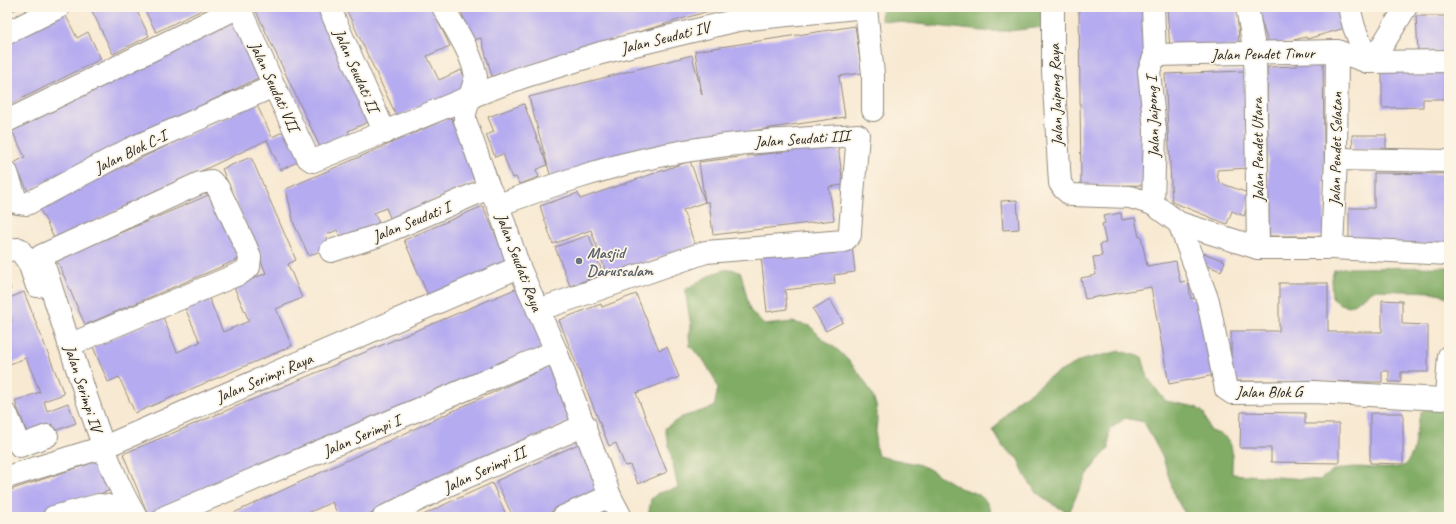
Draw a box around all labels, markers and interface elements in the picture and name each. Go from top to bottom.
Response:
street label: Jalan Seudati IV [618,17,715,59]
street label: Jalan Seudati II [328,25,385,118]
street label: Jalan Seudati VII [244,37,305,138]
street label: Jalan Jaipong Raya [1044,43,1068,147]
street label: Jalan Pendet Timur [1210,43,1317,65]
street label: Jalan Jaipong I [1141,72,1164,159]
street label: Jalan Pendet Selatan [1325,91,1347,207]
street label: Jalan Pendet Utara [1247,96,1269,203]
street label: Jalan Blok C-I [90,124,173,178]
street label: Jalan Seudati III [753,125,854,152]
street label: Jalan Seudati I [369,196,457,247]
street label: Jalan Seudati Raya [491,210,547,315]
place label: Masjid Darussalam [587,243,654,281]
marker: Masjid Darussalam [574,256,584,266]
street label: Jalan Serimpi IV [59,341,107,437]
street label: Jalan Serimpi Raya [212,348,317,408]
street label: Jalan Blok G [1235,382,1304,402]
street label: Jalan Serimpi I [319,409,406,462]
street label: Jalan Serimpi II [439,441,532,498]

